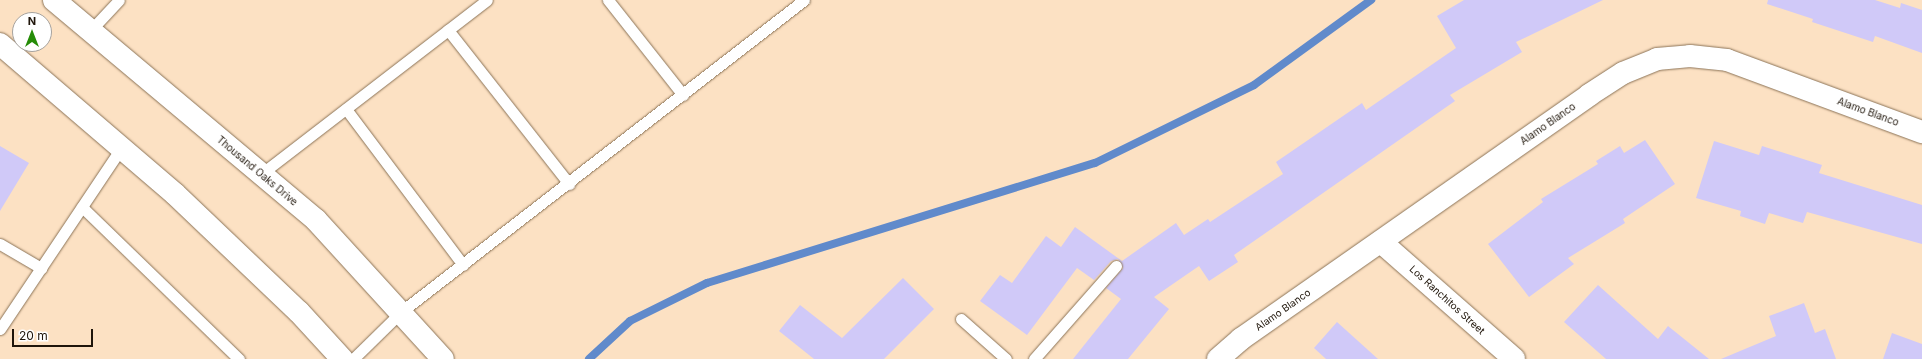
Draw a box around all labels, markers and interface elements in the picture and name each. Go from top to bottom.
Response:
north arrow [12,12,52,52]
text: N [28,14,36,28]
street label: Alamo Blanco [1836,95,1900,129]
street label: Alamo Blanco [1518,101,1578,147]
street label: Thousand Oaks Drive [214,134,300,208]
street label: Los Ranchitos Street [1407,263,1487,337]
street label: Alamo Blanco [1253,287,1313,333]
scale bar [14,321,95,347]
text: 20 m [19,328,48,343]

